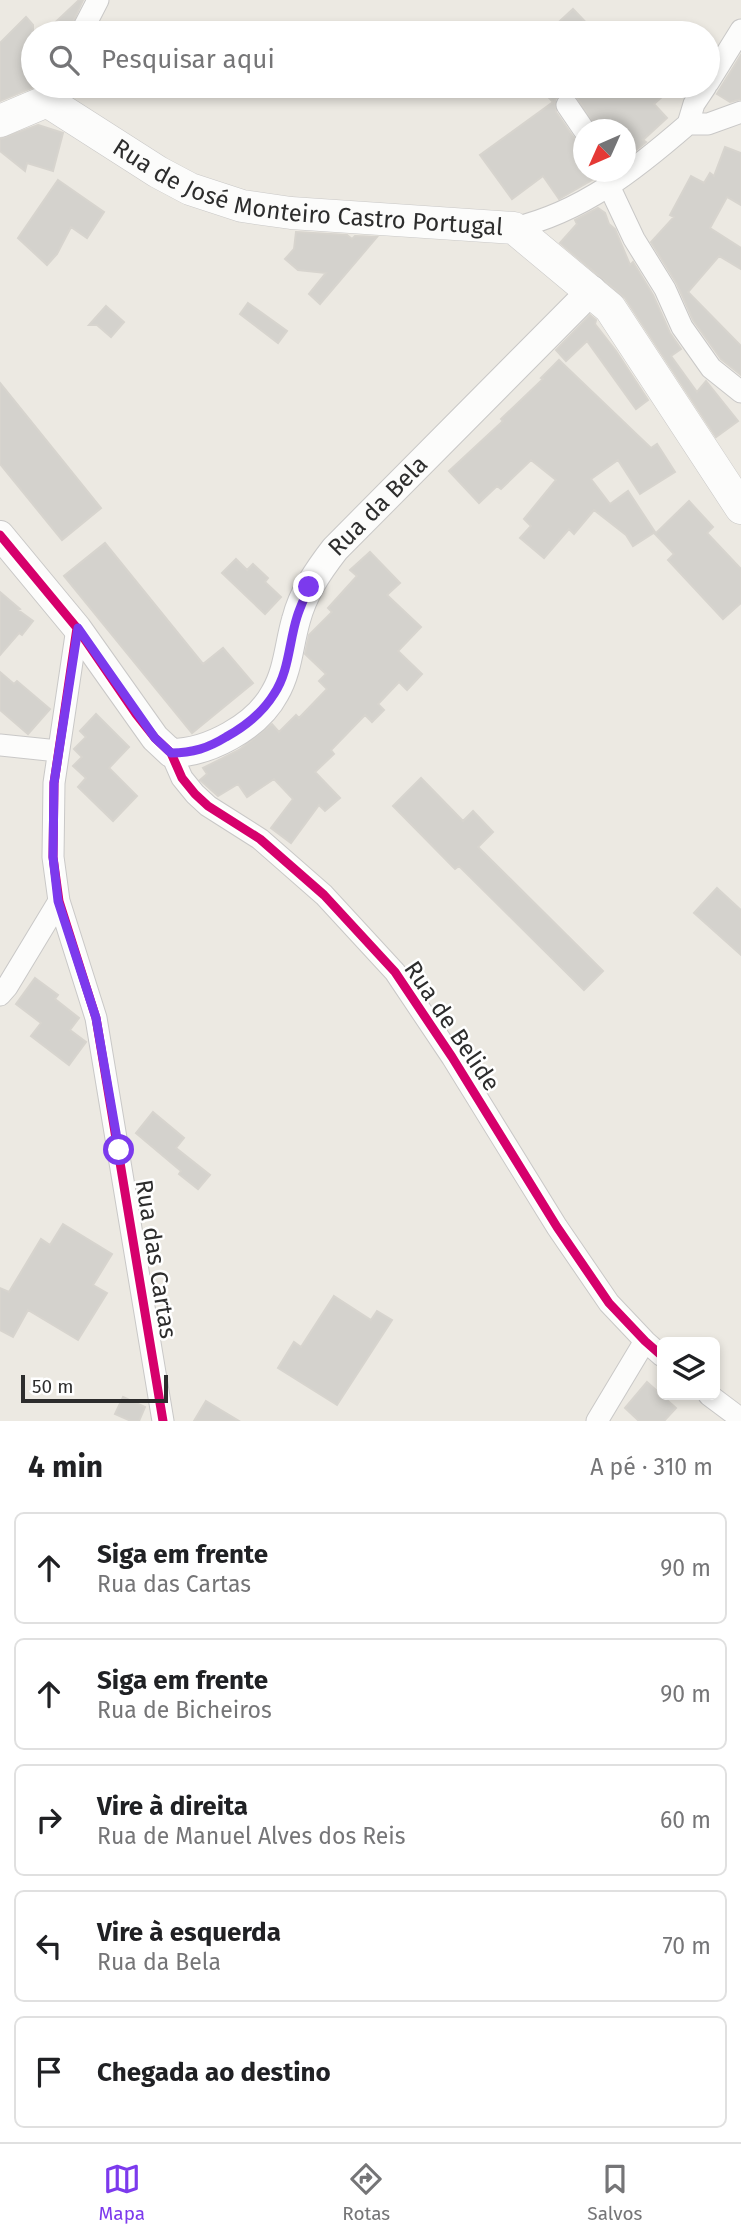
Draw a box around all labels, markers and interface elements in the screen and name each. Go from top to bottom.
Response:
search box [21,21,720,98]
icon: search [45,41,83,79]
text: Pesquisar aqui [101,44,275,75]
north arrow [573,119,636,182]
street label: Rua de José Monteiro Castro Portugal [108,133,504,241]
street label: Rua da Bela [322,450,433,562]
route end [293,571,324,602]
street label: Rua de Belide [398,956,506,1096]
route start [103,1134,134,1165]
street label: Rua das Cartas [130,1177,182,1341]
map controls [657,1337,720,1400]
button: layers [657,1337,720,1400]
scale bar [21,1372,168,1404]
text: 50 m [32,1375,73,1398]
text: 4 min [28,1449,103,1485]
text: A pé · 310 m [590,1453,713,1481]
text: Siga em frente [97,1539,268,1570]
icon: ahead [30,1549,68,1587]
text: 90 m [660,1554,711,1582]
text: Rua das Cartas [97,1570,251,1598]
text: Siga em frente [97,1665,268,1696]
icon: ahead [30,1675,68,1713]
text: 90 m [660,1680,711,1708]
text: Rua de Bicheiros [97,1696,272,1724]
text: Vire à direita [97,1791,248,1822]
icon: right [30,1801,68,1839]
text: 60 m [660,1806,711,1834]
text: Rua de Manuel Alves dos Reis [97,1822,406,1850]
text: Vire à esquerda [97,1917,281,1948]
icon: left [30,1927,68,1965]
text: 70 m [662,1932,711,1960]
text: Rua da Bela [97,1948,221,1976]
icon: arrive [30,2053,68,2091]
text: Chegada ao destino [97,2057,331,2088]
tab: Mapa [99,2160,145,2225]
tab: Rotas [342,2160,390,2225]
tab: Salvos [587,2160,642,2225]

